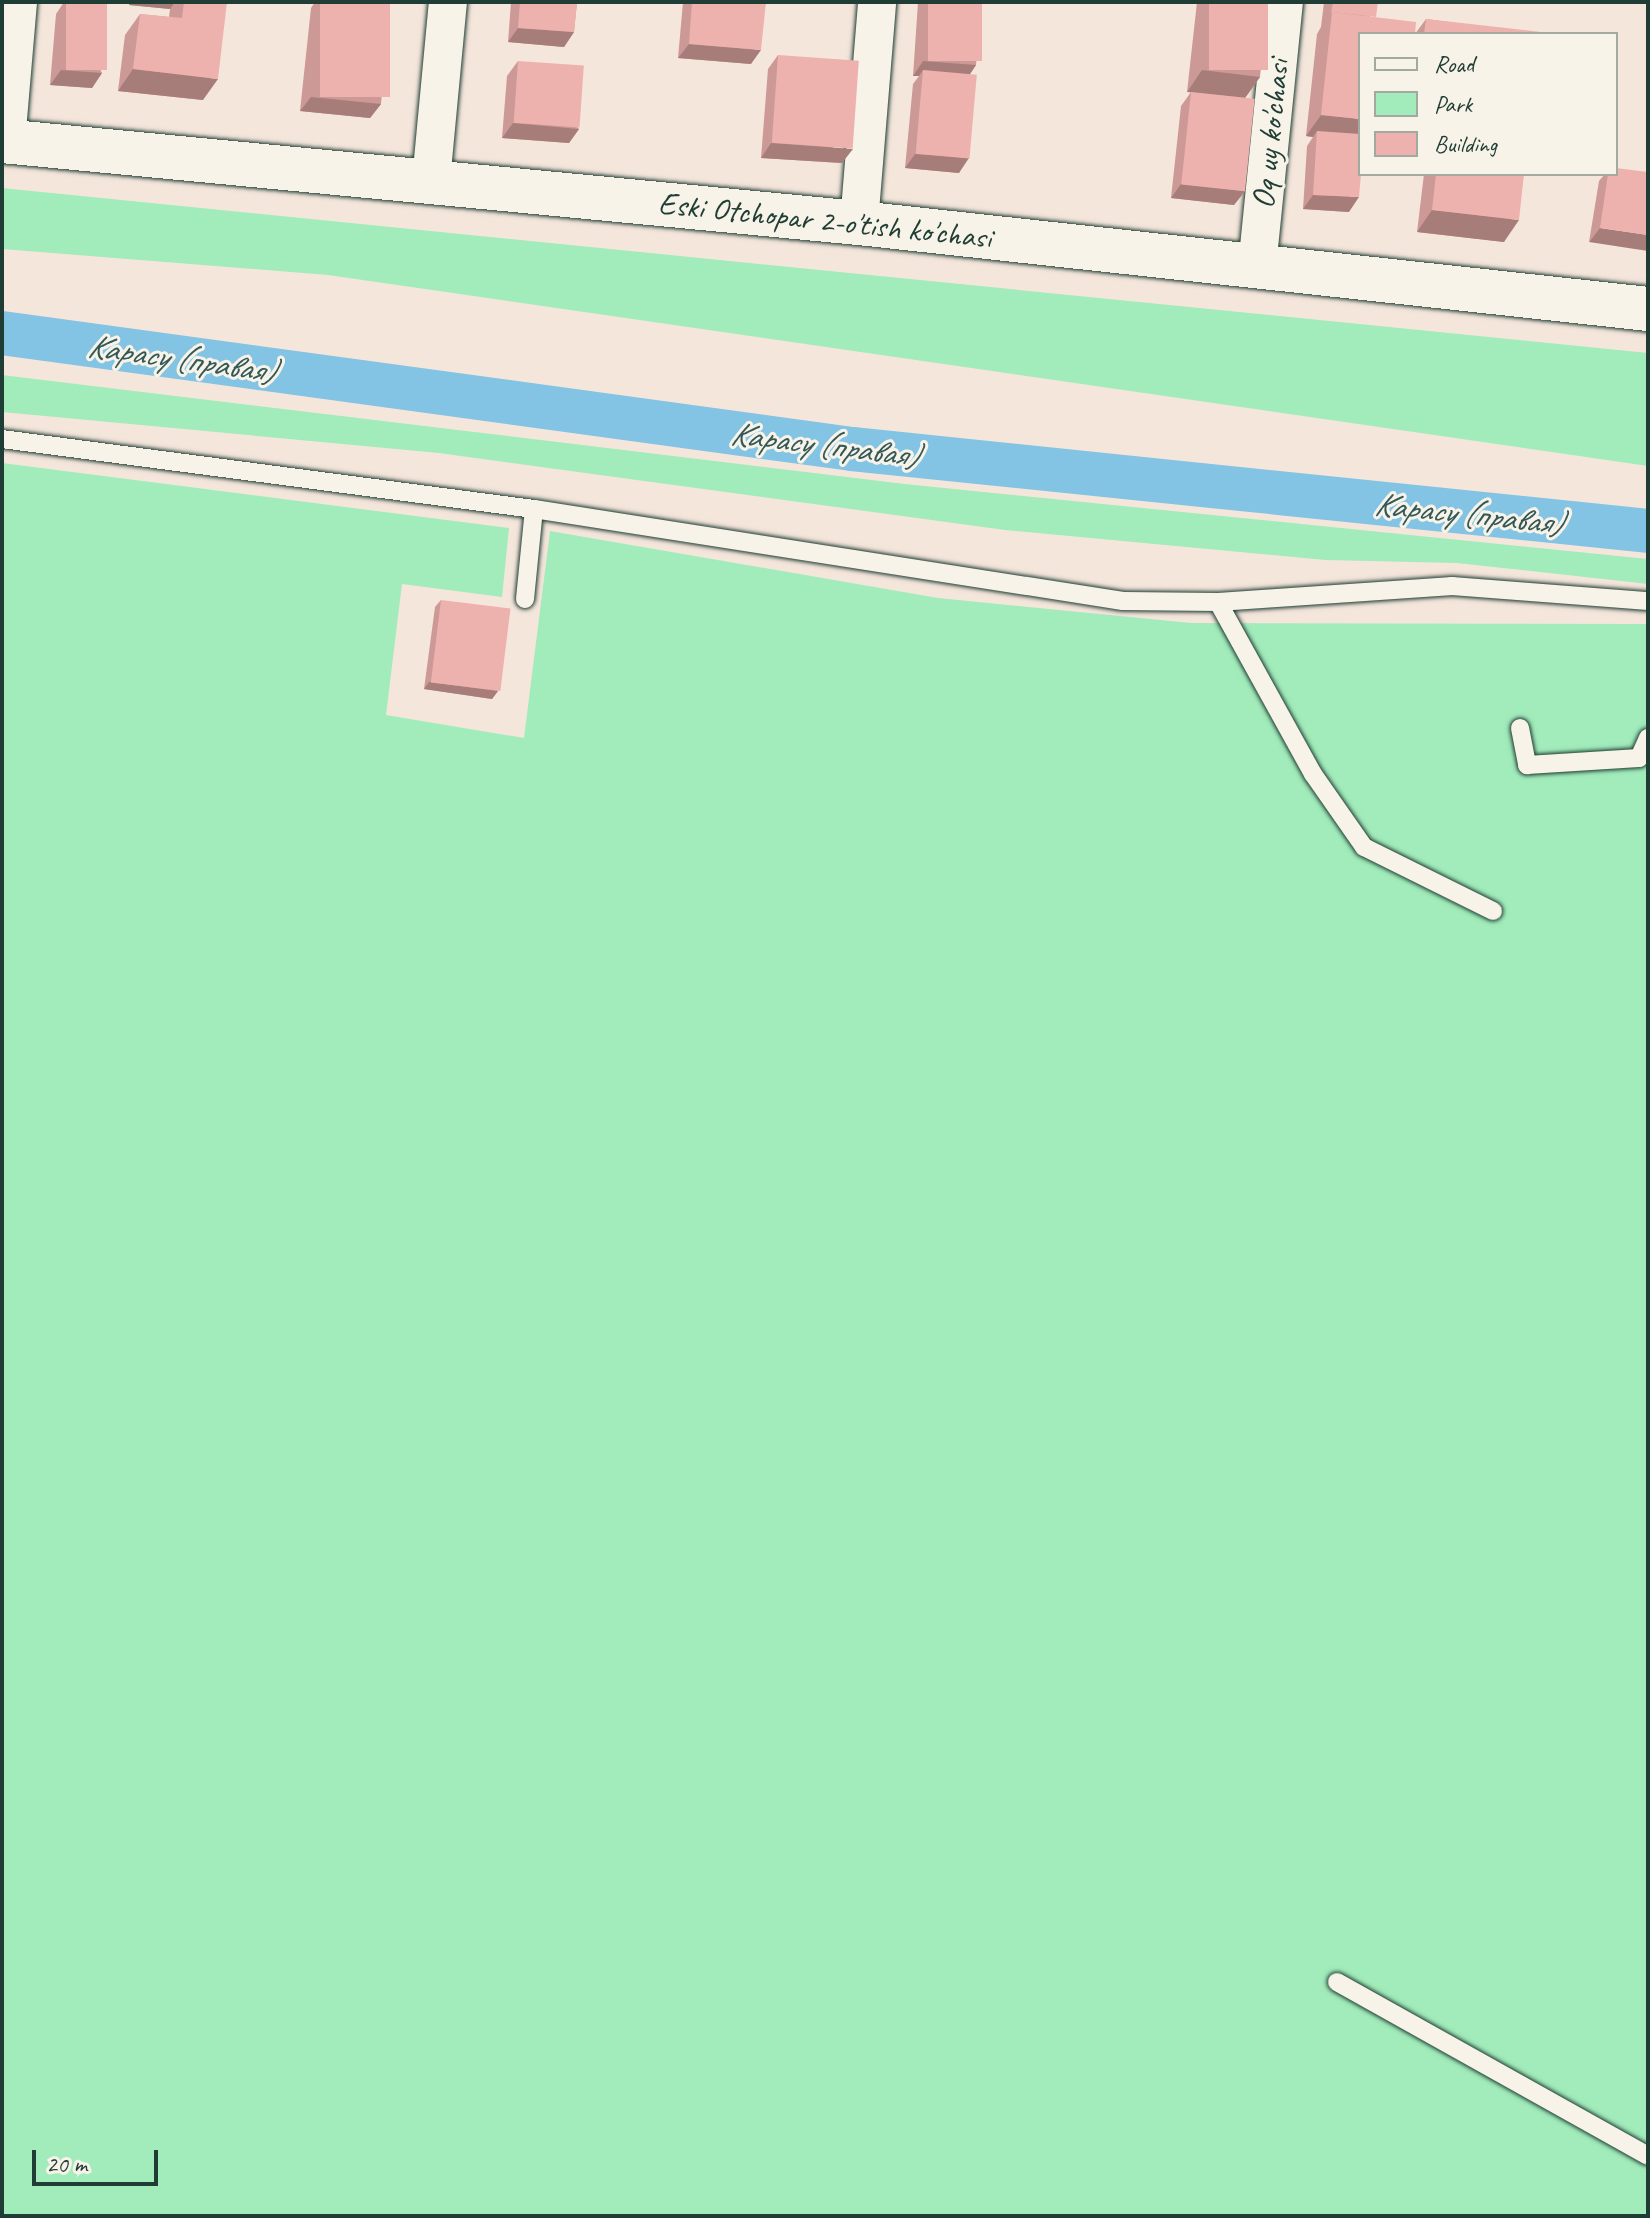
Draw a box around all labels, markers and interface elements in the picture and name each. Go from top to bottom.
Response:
legend [1358,32,1618,176]
text: Road [1434,49,1474,79]
street label: Oq uy ko'chasi [1244,57,1298,211]
text: Park [1434,89,1472,119]
text: Building [1434,129,1497,159]
street label: Eski Otchopar 2-o'tish ko'chasi [656,184,994,258]
water label: Карасу (правая) [85,325,277,391]
water label: Карасу (правая) [728,412,920,476]
water label: Карасу (правая) [1373,483,1563,543]
scale bar [36,2134,162,2184]
text: 20 m [46,2149,87,2179]

